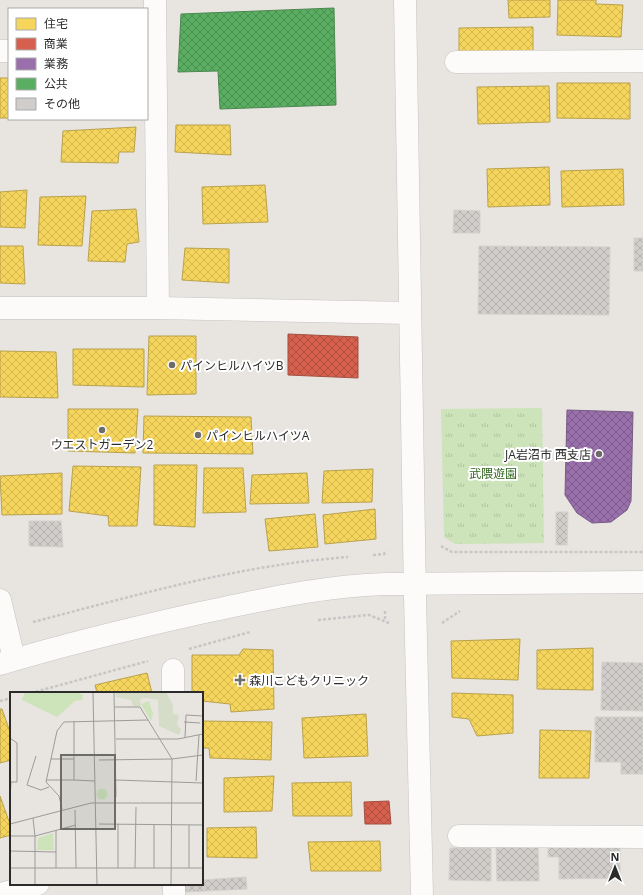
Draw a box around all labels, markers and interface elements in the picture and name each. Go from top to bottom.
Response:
legend [8,8,148,120]
text: 住宅 [44,15,68,32]
text: 商業 [44,35,68,52]
text: 業務 [44,55,68,72]
text: 公共 [44,75,68,92]
text: その他 [44,95,80,112]
place label: パインヒルハイツB [180,357,284,374]
marker: パインヒルハイツB [167,360,177,370]
marker: ウエストガーデン2 [97,425,107,435]
place label: パインヒルハイツA [206,427,310,444]
marker: パインヒルハイツA [193,430,203,440]
place label: ウエストガーデン2 [51,436,154,453]
place label: JA岩沼市 西支店 [504,446,591,463]
marker: JA岩沼市 西支店 [594,449,604,459]
park label: 武隈遊園 [469,465,517,482]
place label: 森川こどもクリニック [249,672,369,689]
marker: 森川こどもクリニック [234,674,246,686]
inset map [10,692,203,885]
north arrow [595,847,635,887]
text: N [611,849,619,864]

